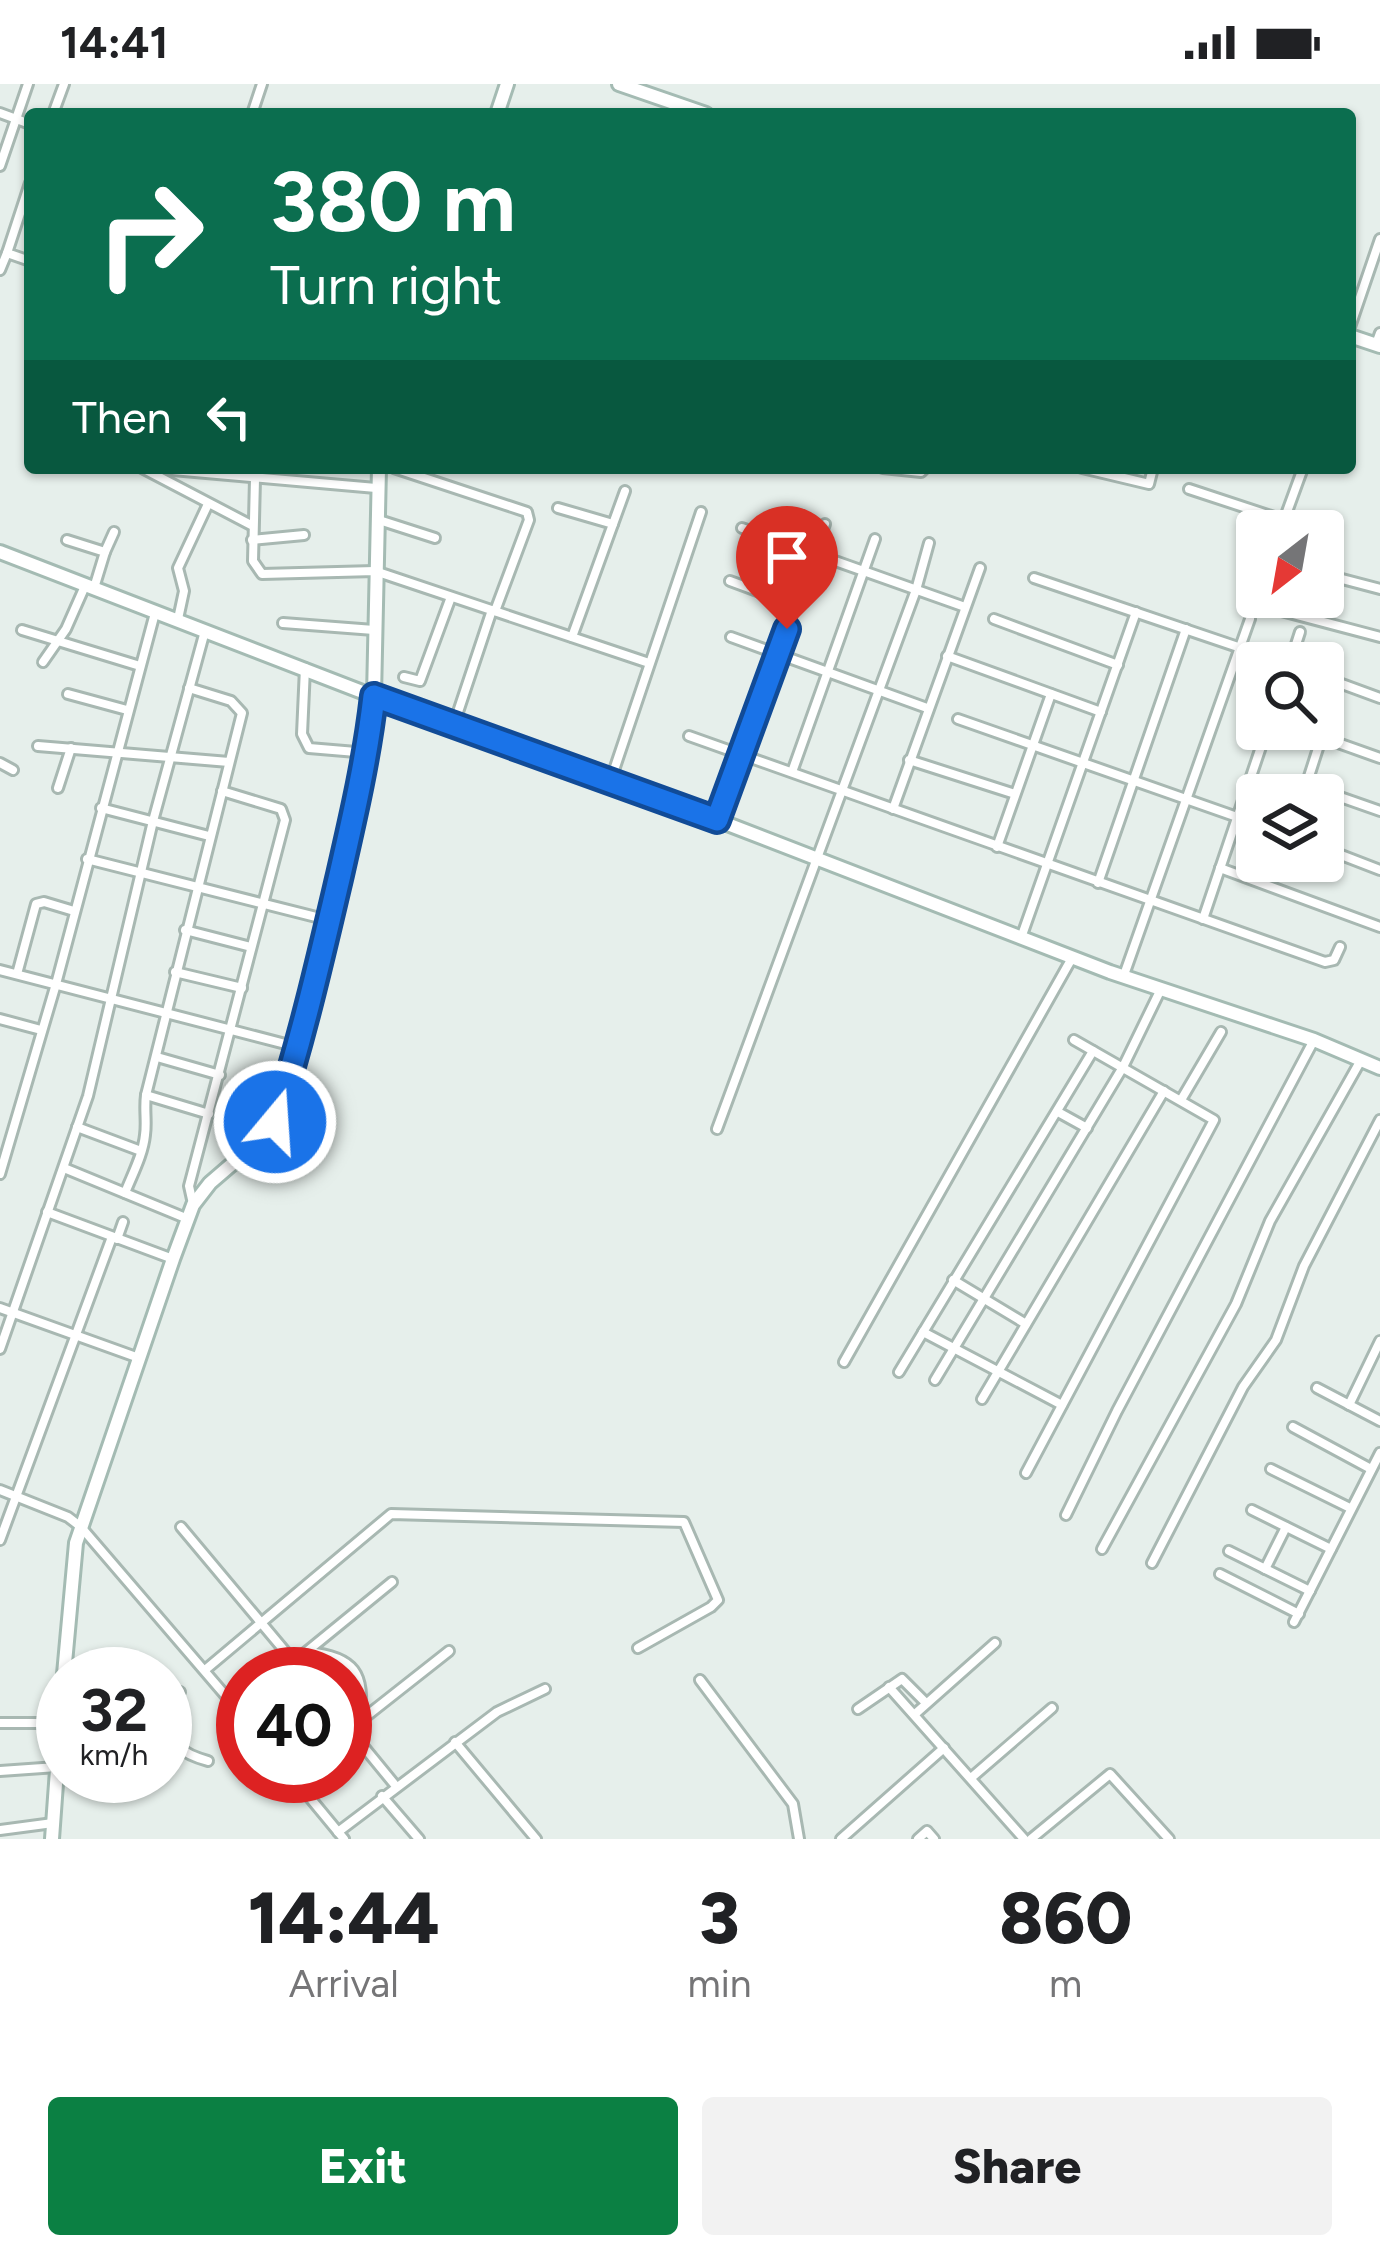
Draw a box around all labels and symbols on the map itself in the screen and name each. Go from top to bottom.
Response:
pin [736,506,838,629]
north arrow [1236,510,1344,618]
position arrow [212,1059,338,1185]
speed limit sign: 40 [216,1647,372,1803]

